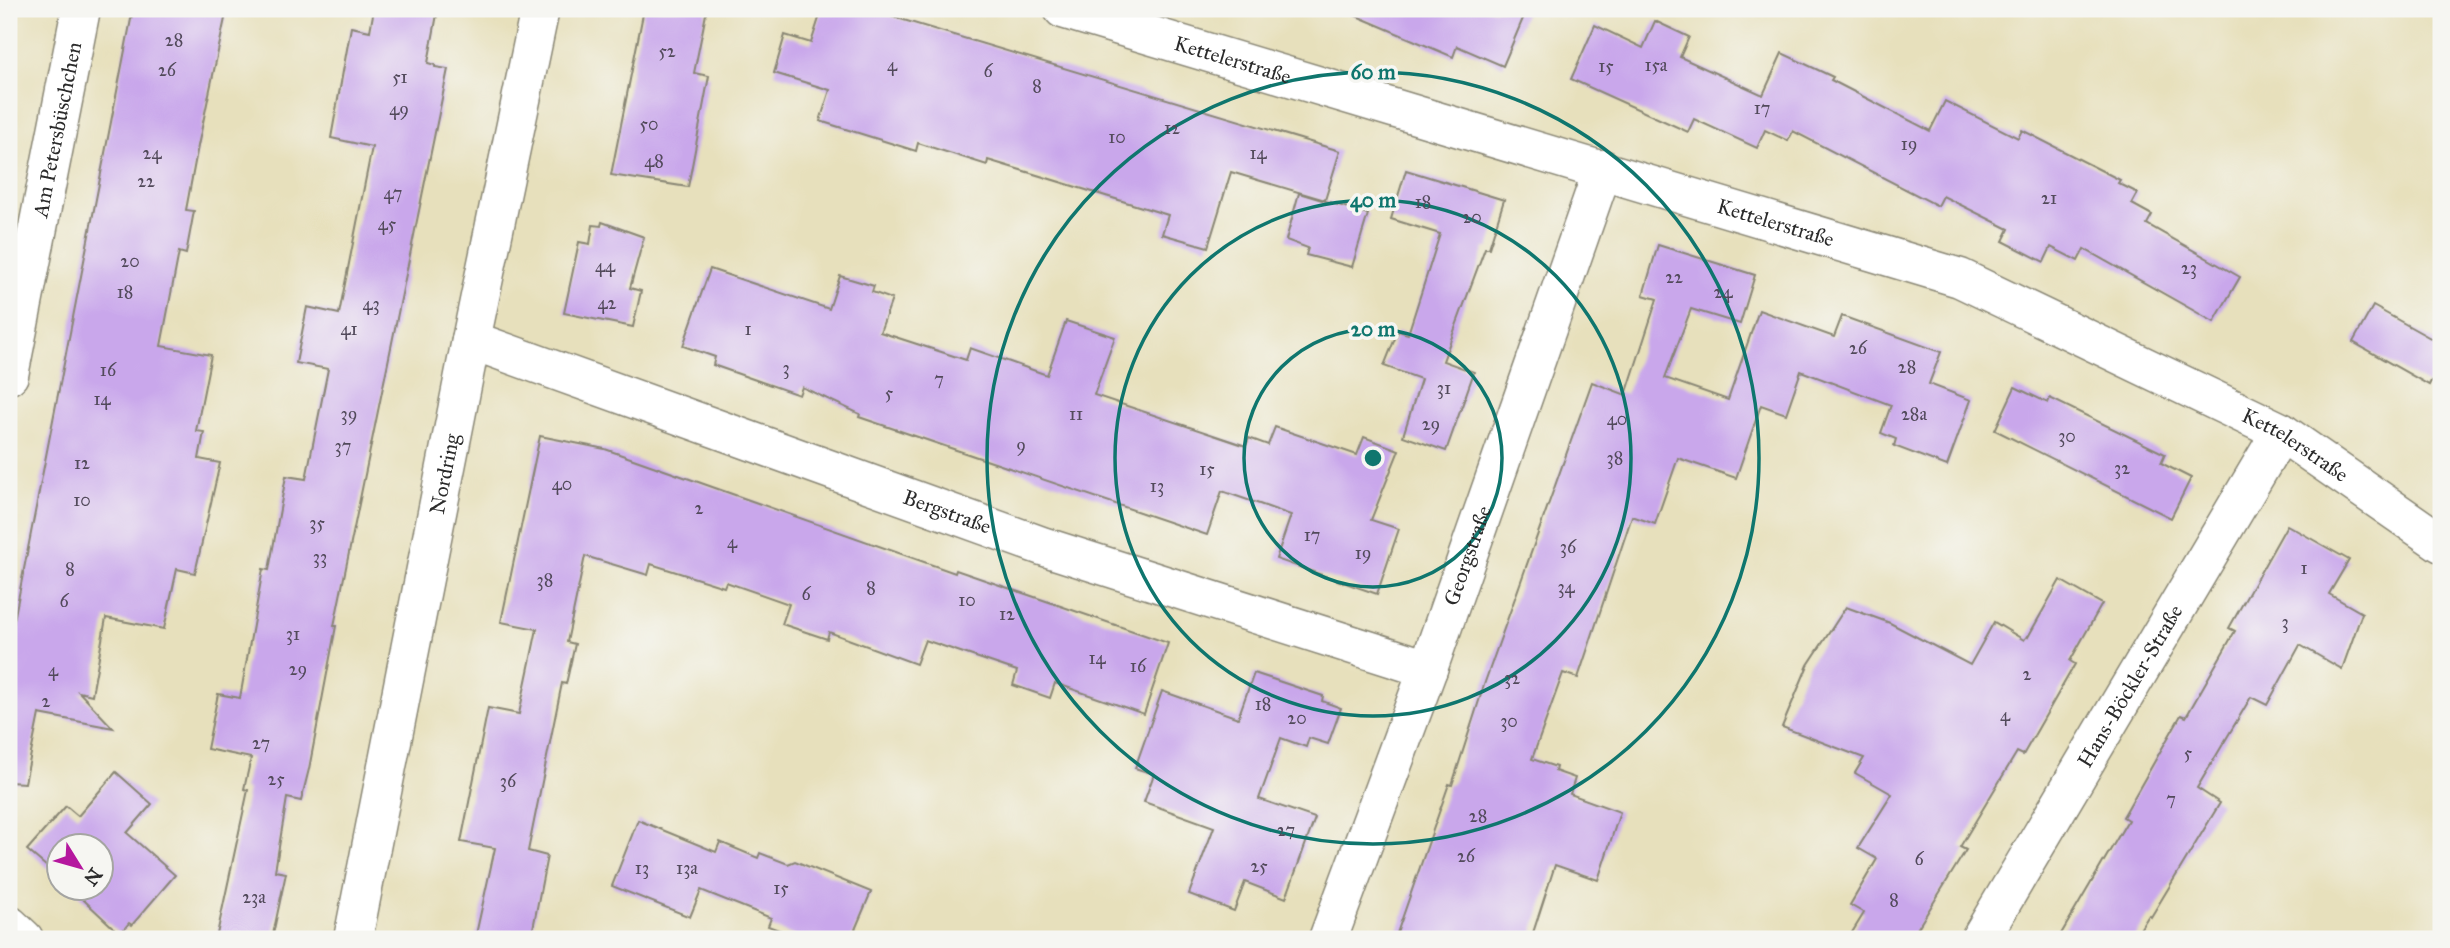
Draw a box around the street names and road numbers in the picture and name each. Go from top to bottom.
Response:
street label: Kettelerstraße [1171,30,1294,90]
street label: Am Petersbüschchen [27,40,87,221]
street label: Kettelerstraße [1714,193,1837,253]
street label: Kettelerstraße [2238,402,2353,488]
street label: Nordring [424,431,465,516]
street label: Bergstraße [899,484,995,540]
street label: Georgstraße [1438,502,1497,609]
street label: Hans-Böckler-Straße [2072,600,2189,772]

